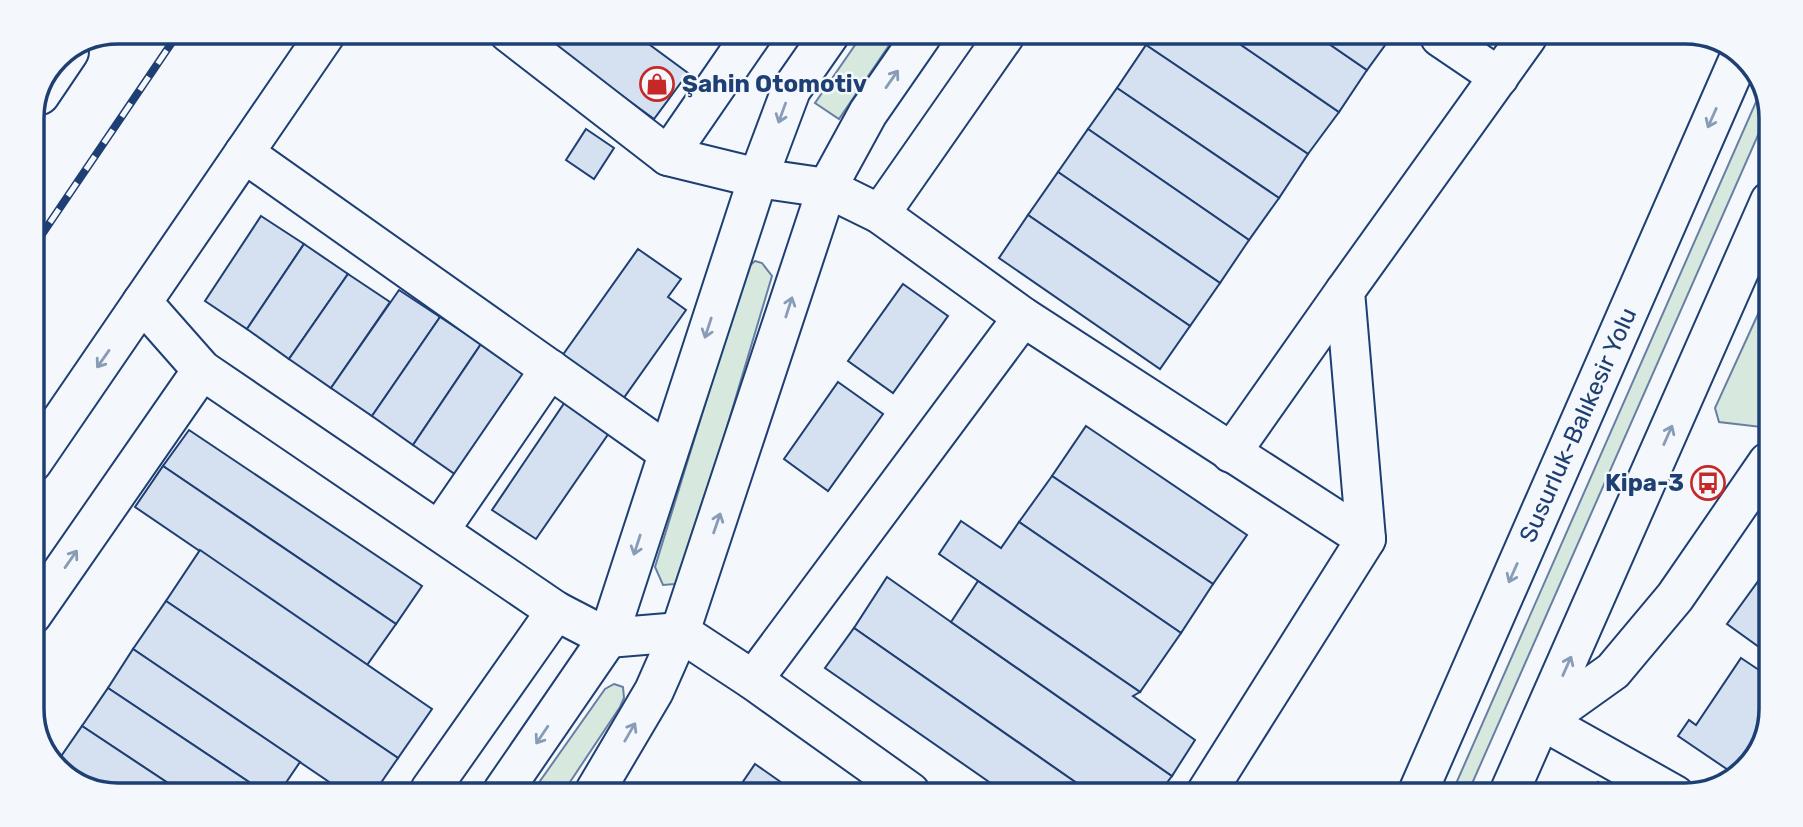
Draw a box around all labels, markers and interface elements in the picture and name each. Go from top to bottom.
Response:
shop icon: Şahin Otomotiv [638,65,676,103]
place label: Şahin Otomotiv [682,70,867,98]
one-way arrow [885,70,899,89]
one-way arrow [775,102,788,124]
one-way arrow [1705,107,1718,128]
one-way arrow [784,297,797,319]
street label: Susurluk-Balıkesir Yolu [1514,303,1642,547]
one-way arrow [701,317,713,339]
one-way arrow [96,348,110,368]
one-way arrow [1662,425,1675,446]
bus stop icon: Kipa-3 [1689,464,1727,502]
place label: Kipa-3 [1605,469,1684,497]
one-way arrow [712,512,724,534]
one-way arrow [630,533,643,555]
one-way arrow [64,550,78,569]
one-way arrow [1506,562,1519,584]
one-way arrow [1561,656,1574,677]
one-way arrow [623,723,637,743]
one-way arrow [534,724,548,744]

